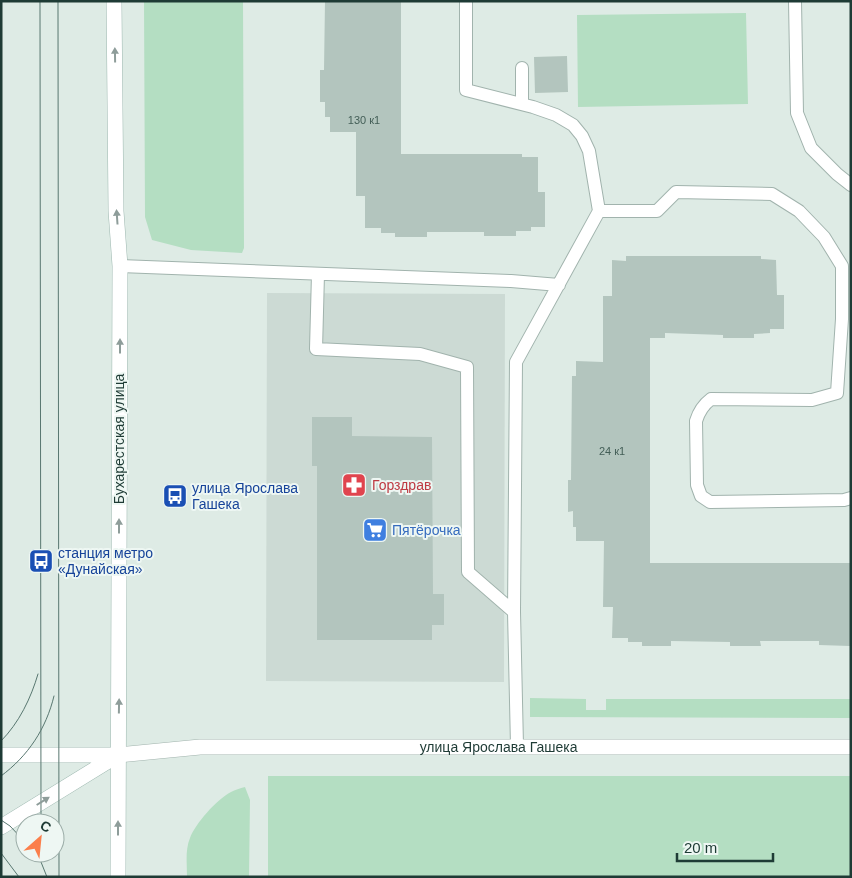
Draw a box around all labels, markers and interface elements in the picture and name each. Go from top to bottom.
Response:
one-way arrow [111,47,119,63]
house number: 130 к1 [348,114,380,126]
one-way arrow [112,209,120,225]
one-way arrow [116,338,124,354]
street label: Бухарестская улица [111,374,127,504]
house number: 24 к1 [599,445,625,457]
pharmacy icon: Горздрав [341,472,367,498]
place label: Горздрав [372,477,431,493]
place label: улица Ярослава Гашека [192,480,298,512]
bus stop icon: улица Ярослава Гашека [162,483,188,509]
supermarket icon: Пятёрочка [362,517,388,543]
one-way arrow [115,518,123,534]
place label: Пятёрочка [392,522,461,538]
place label: станция метро «Дунайская» [58,545,153,577]
bus stop icon: станция метро «Дунайская» [28,548,54,574]
one-way arrow [115,698,123,714]
street label: улица Ярослава Гашека [420,739,578,755]
one-way arrow [36,796,49,806]
north arrow [15,813,65,863]
text: С [38,817,54,836]
one-way arrow [114,820,122,836]
scale bar [677,830,773,862]
text: 20 m [684,839,717,856]

